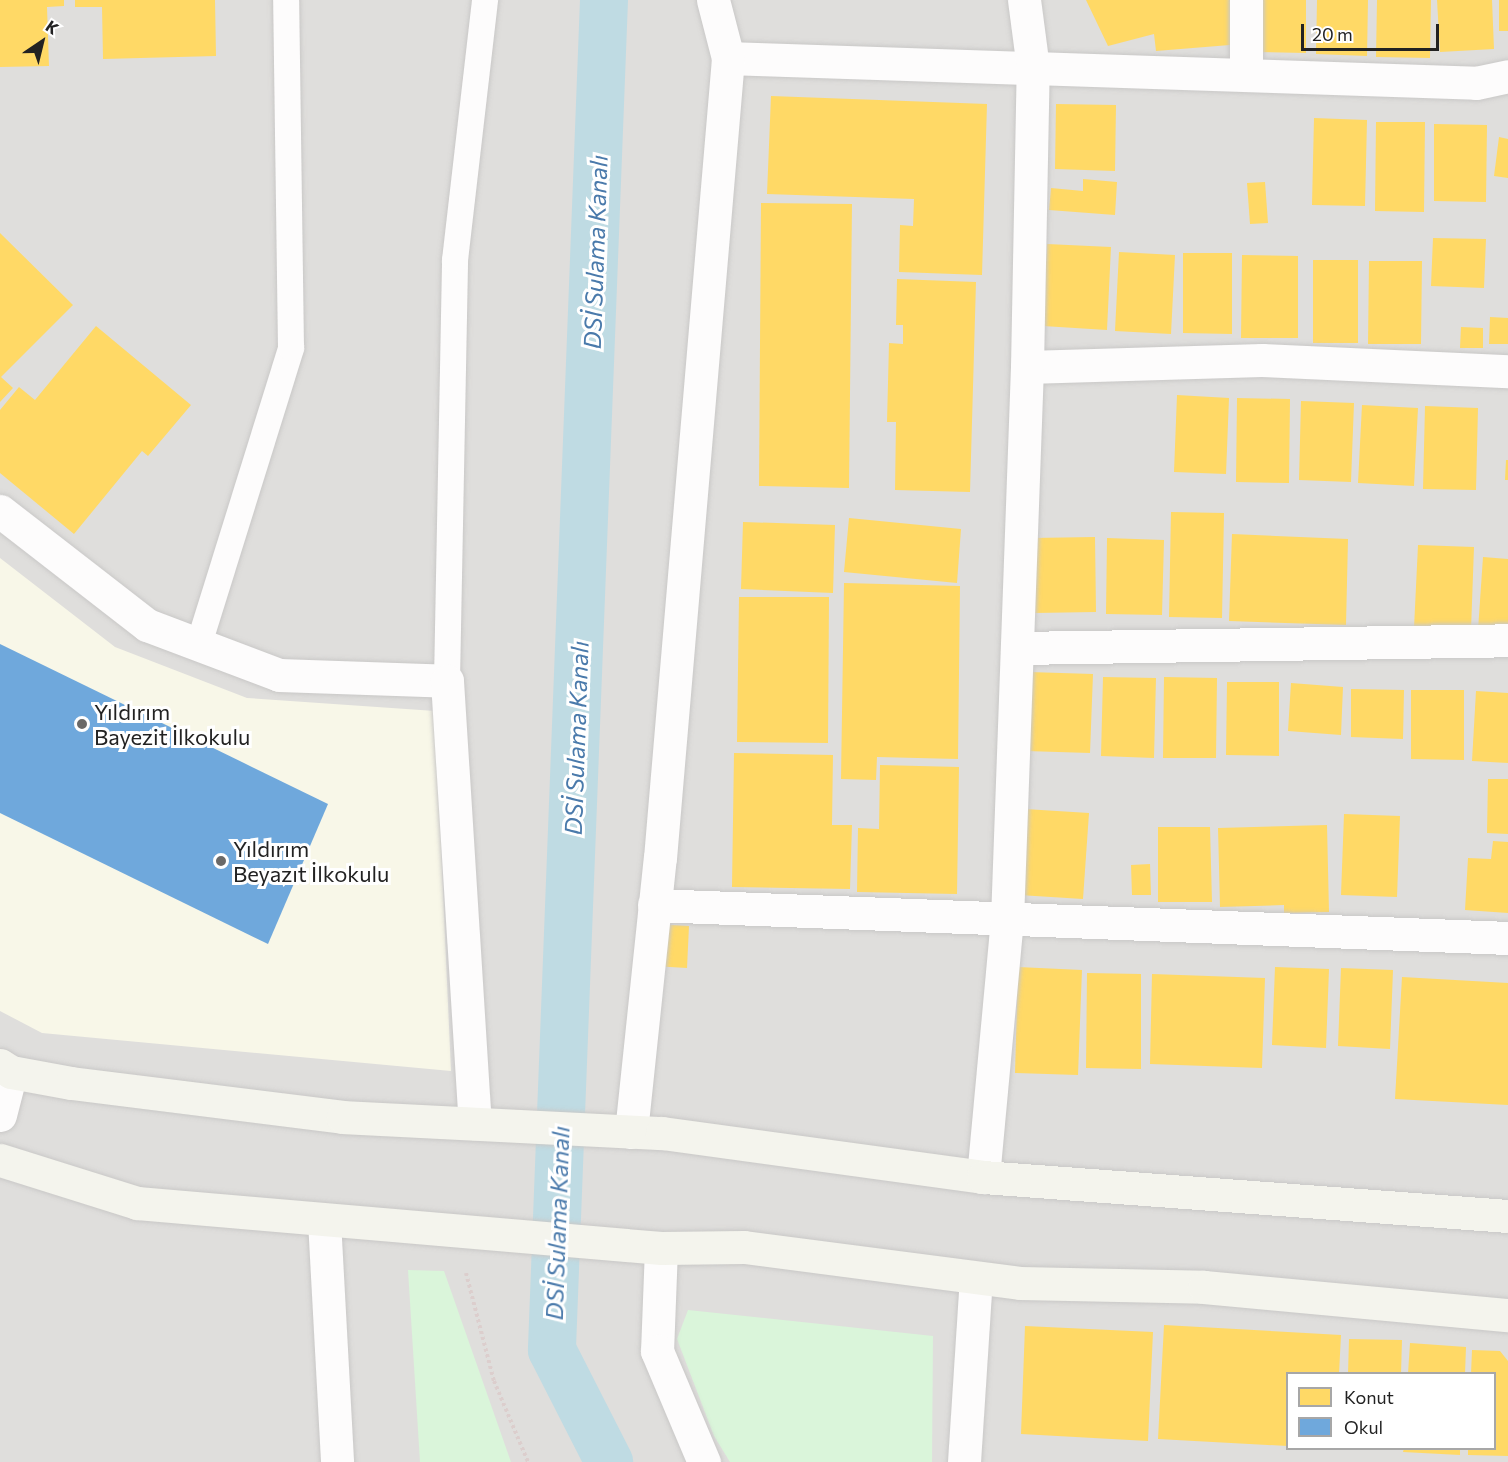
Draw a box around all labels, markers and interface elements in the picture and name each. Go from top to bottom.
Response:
north arrow [12,12,72,72]
scale bar [1304,12,1442,50]
text: K [43,16,63,38]
text: 20 m [1312,23,1353,45]
water label: DSİ Sulama Kanalı [577,154,613,350]
water label: DSİ Sulama Kanalı [558,640,594,836]
place label: Yıldırım Bayezit İlkokulu [94,698,250,750]
marker: Yıldırım Bayezit İlkokulu [75,717,89,731]
place label: Yıldırım Beyazıt İlkokulu [233,835,389,886]
marker: Yıldırım Beyazıt İlkokulu [214,854,228,868]
water label: DSİ Sulama Kanalı [539,1125,575,1321]
legend [1286,1372,1496,1450]
text: Konut [1344,1386,1394,1408]
text: Okul [1344,1416,1383,1438]

